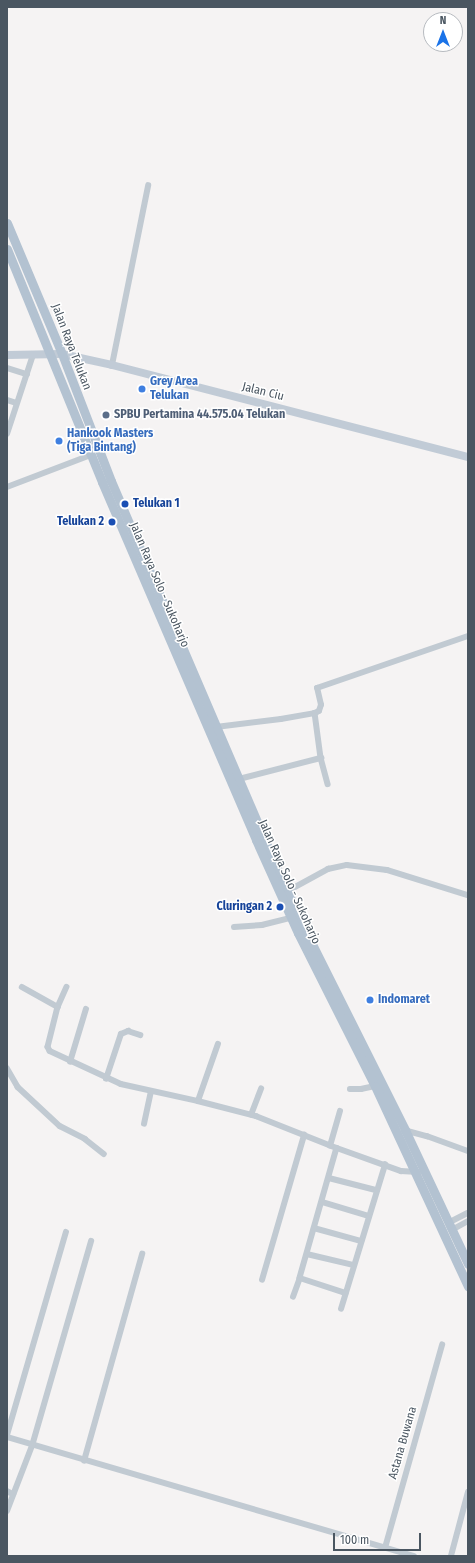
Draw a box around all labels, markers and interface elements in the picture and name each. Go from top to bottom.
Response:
north arrow [423,12,463,52]
text: N [440,14,446,27]
street label: Jalan Raya Telukan [48,302,94,392]
place label: Grey Area Telukan [150,375,198,403]
street label: Jalan Ciu [241,380,285,404]
marker: Grey Area Telukan [137,384,147,394]
place label: SPBU Pertamina 44.575.04 Telukan [114,408,285,422]
marker: SPBU Pertamina 44.575.04 Telukan [101,410,111,420]
place label: Hankook Masters (Tiga Bintang) [67,427,153,455]
marker: Hankook Masters (Tiga Bintang) [54,436,64,446]
place label: Telukan 1 [133,497,180,511]
marker: Telukan 1 [120,499,130,509]
place label: Telukan 2 [57,515,104,529]
marker: Telukan 2 [107,517,117,527]
street label: Jalan Raya Solo - Sukoharjo [126,520,192,650]
street label: Jalan Raya Solo - Sukoharjo [255,818,323,946]
place label: Cluringan 2 [217,900,272,914]
marker: Cluringan 2 [275,902,285,912]
place label: Indomaret [378,993,430,1007]
marker: Indomaret [365,995,375,1005]
street label: Astana Buwana [386,1405,420,1481]
scale bar [335,1525,423,1551]
text: 100 m [340,1533,369,1547]

